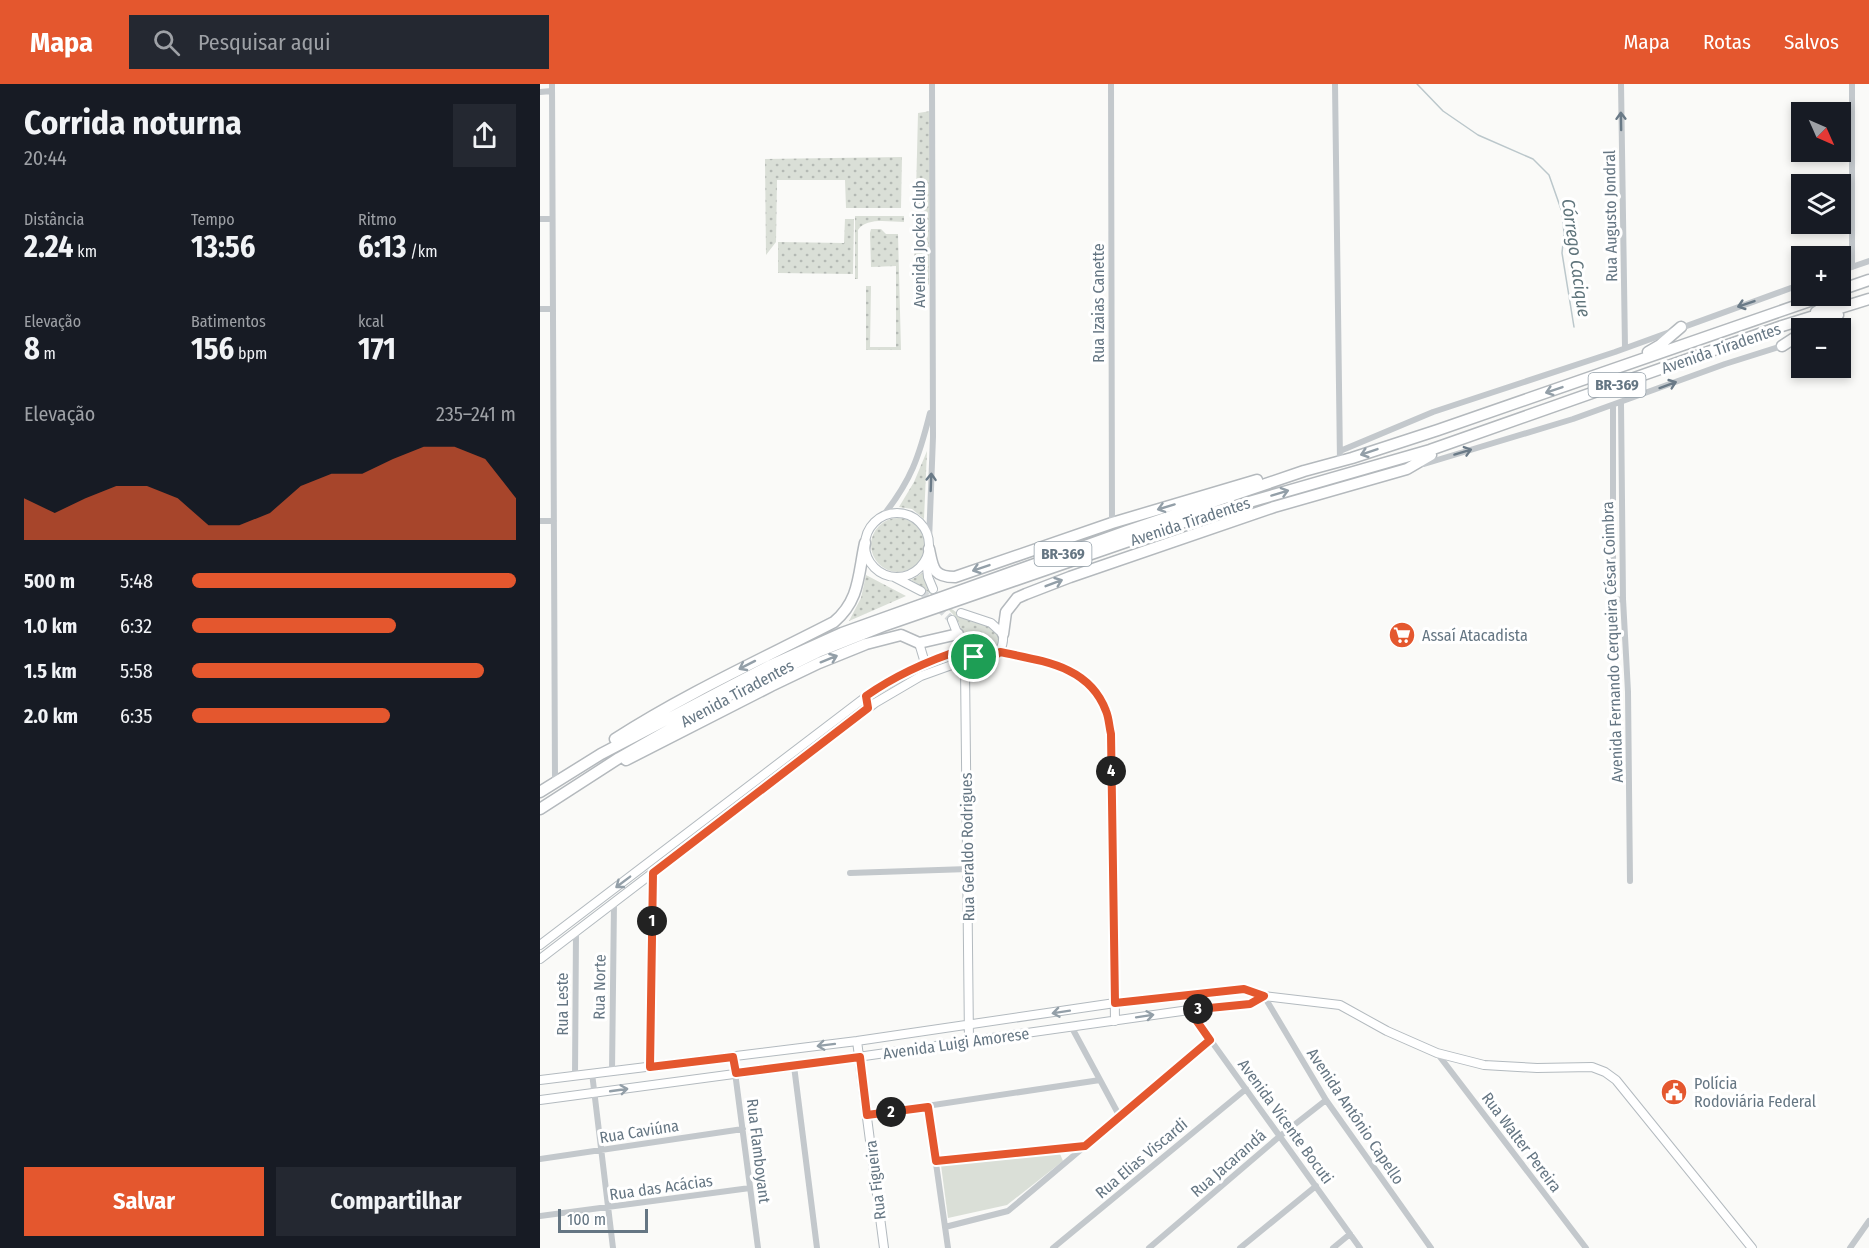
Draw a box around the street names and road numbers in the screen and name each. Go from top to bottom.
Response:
street label: Rua Augusto Jondral [1600,150,1621,282]
street label: Avenida Jockei Club [910,180,929,308]
street label: Rua Izaias Canette [1089,243,1108,363]
street label: Avenida Tiradentes [1659,319,1784,378]
road number: BR-369 [1588,373,1646,397]
street label: Avenida Tiradentes [1128,493,1253,550]
street label: Avenida Fernando Cerqueira César Coimbra [1598,501,1627,783]
road number: BR-369 [1034,542,1092,566]
street label: Avenida Tiradentes [678,656,797,731]
street label: Rua Geraldo Rodrigues [957,772,978,922]
street label: Rua Norte [589,954,610,1020]
street label: Rua Leste [553,972,572,1036]
street label: Avenida Luigi Amorese [882,1024,1031,1063]
street label: Avenida Antônio Capello [1303,1045,1408,1188]
street label: Avenida Vicente Bocuti [1234,1055,1337,1187]
street label: Rua Walter Pereira [1478,1089,1565,1196]
street label: Rua Flamboyant [743,1098,774,1205]
street label: Rua Elias Viscardi [1092,1114,1191,1202]
street label: Rua Caviúna [598,1116,680,1147]
street label: Rua Jacarandá [1187,1126,1270,1201]
street label: Rua Figueira [861,1139,890,1221]
street label: Rua das Acácias [608,1171,714,1204]

